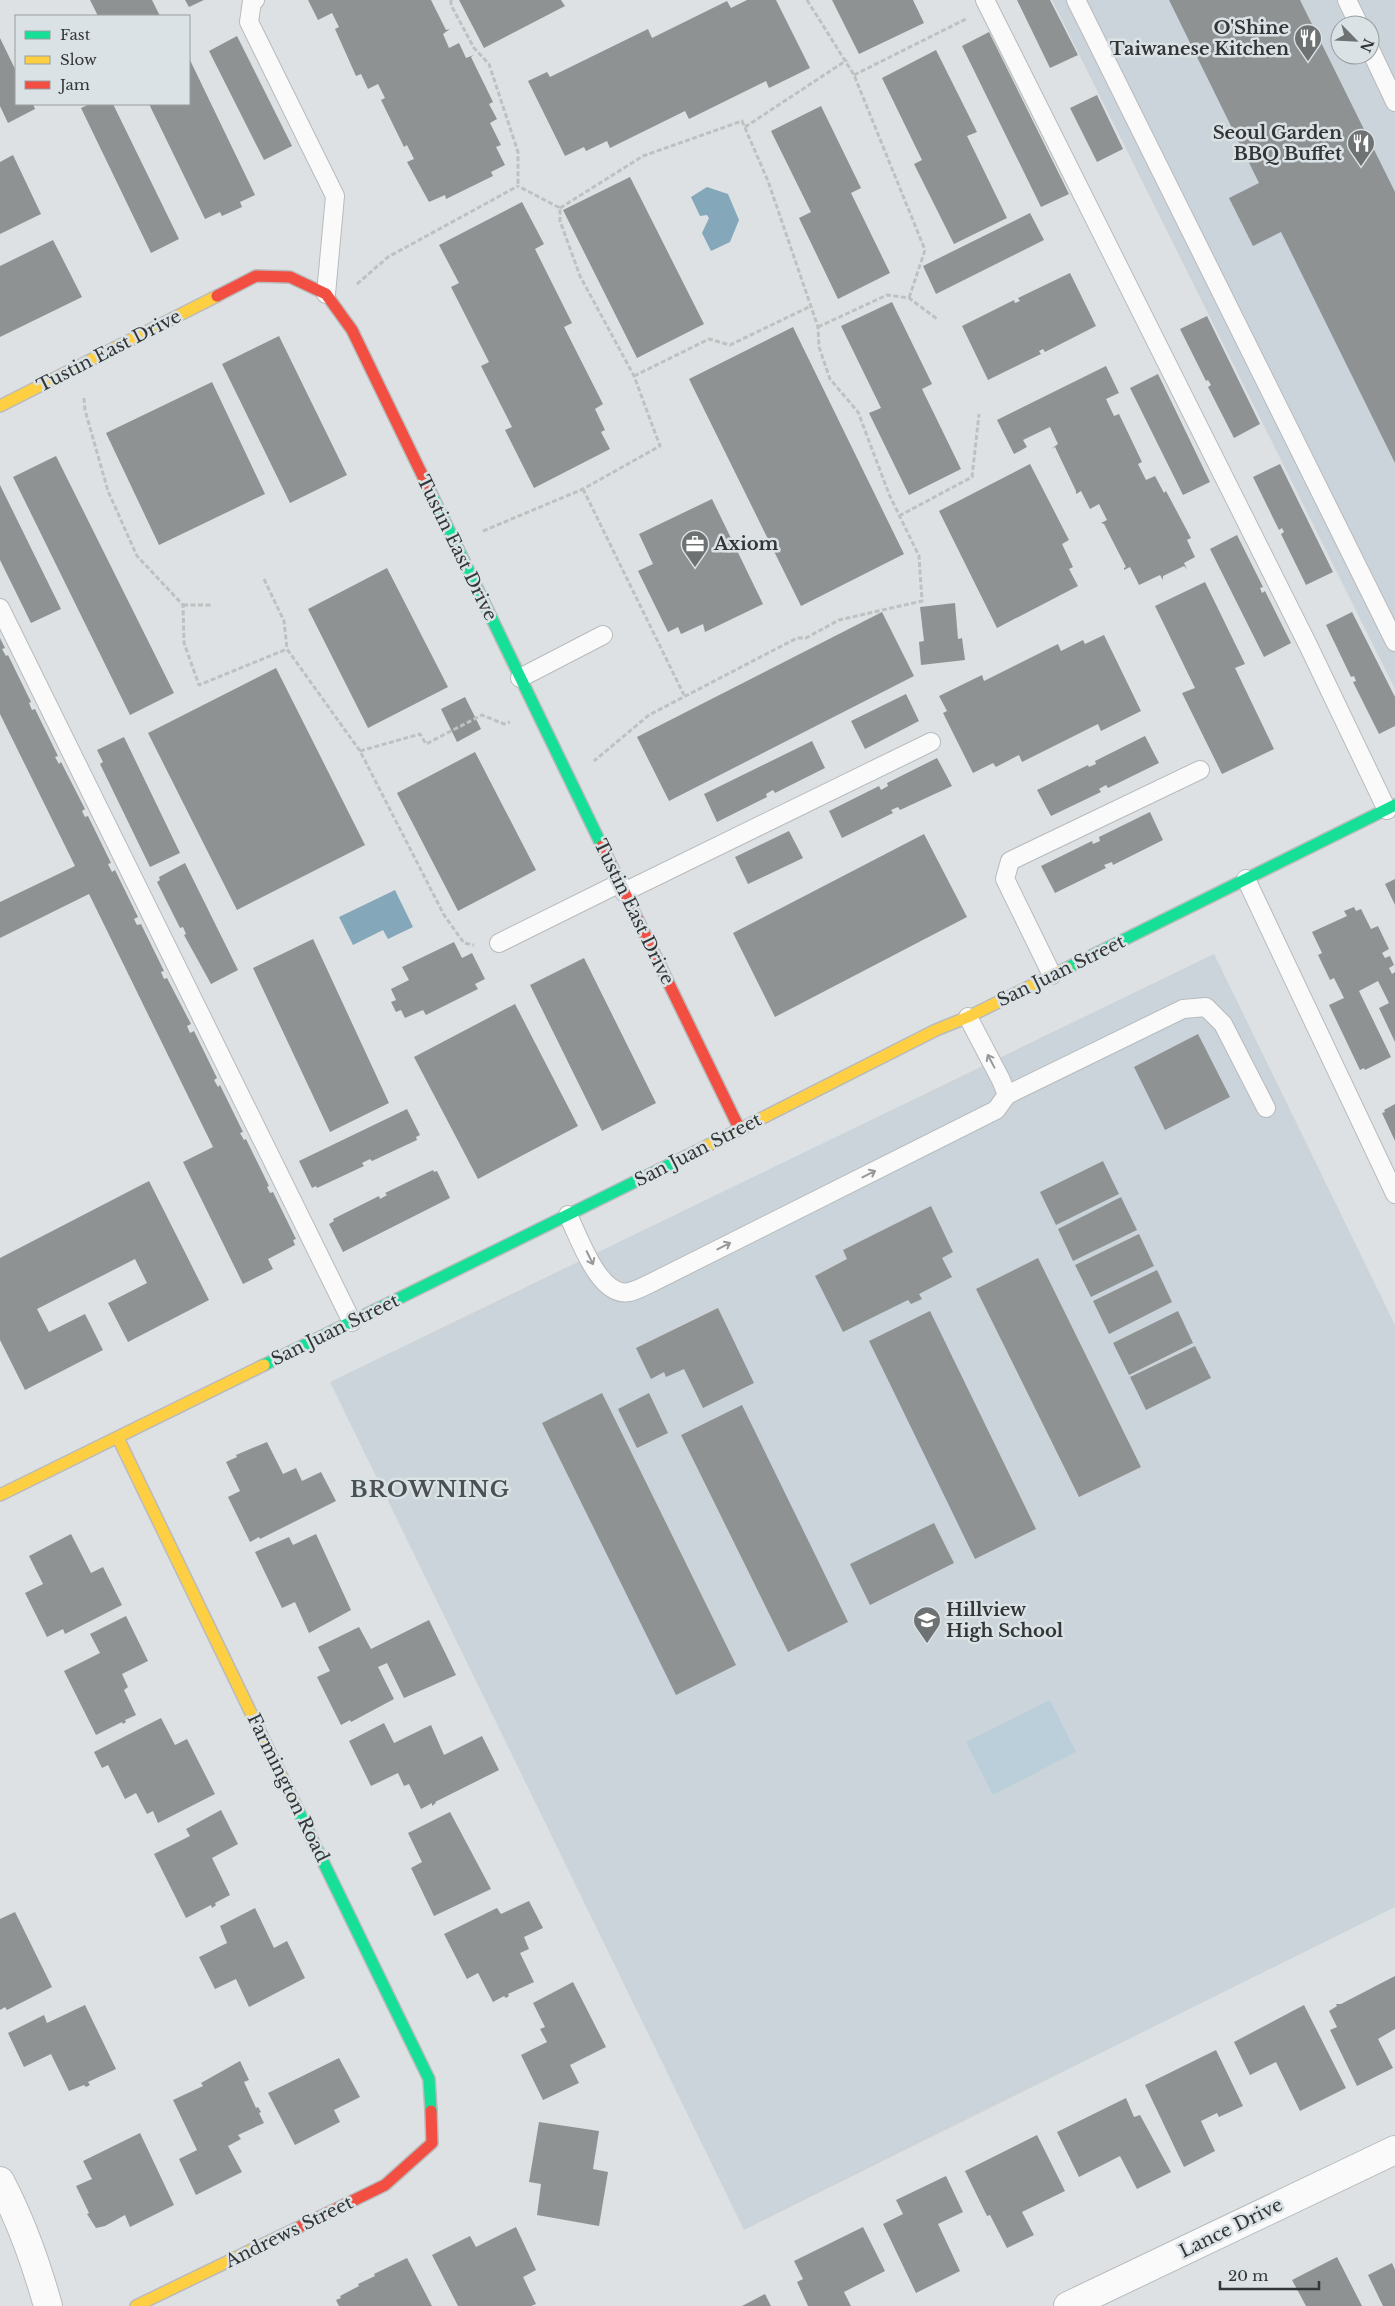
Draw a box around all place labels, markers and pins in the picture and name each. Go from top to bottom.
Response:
place label: O'Shine Taiwanese Kitchen [1110,17,1289,60]
restaurant icon: O'Shine Taiwanese Kitchen [1293,23,1323,62]
place label: Seoul Garden BBQ Buffet [1213,122,1342,165]
restaurant icon: Seoul Garden BBQ Buffet [1346,128,1376,167]
office icon: Axiom [680,529,710,568]
place label: Axiom [713,533,779,555]
place label: Hillview High School [946,1599,1064,1642]
school or university icon: Hillview High School [912,1605,942,1644]

